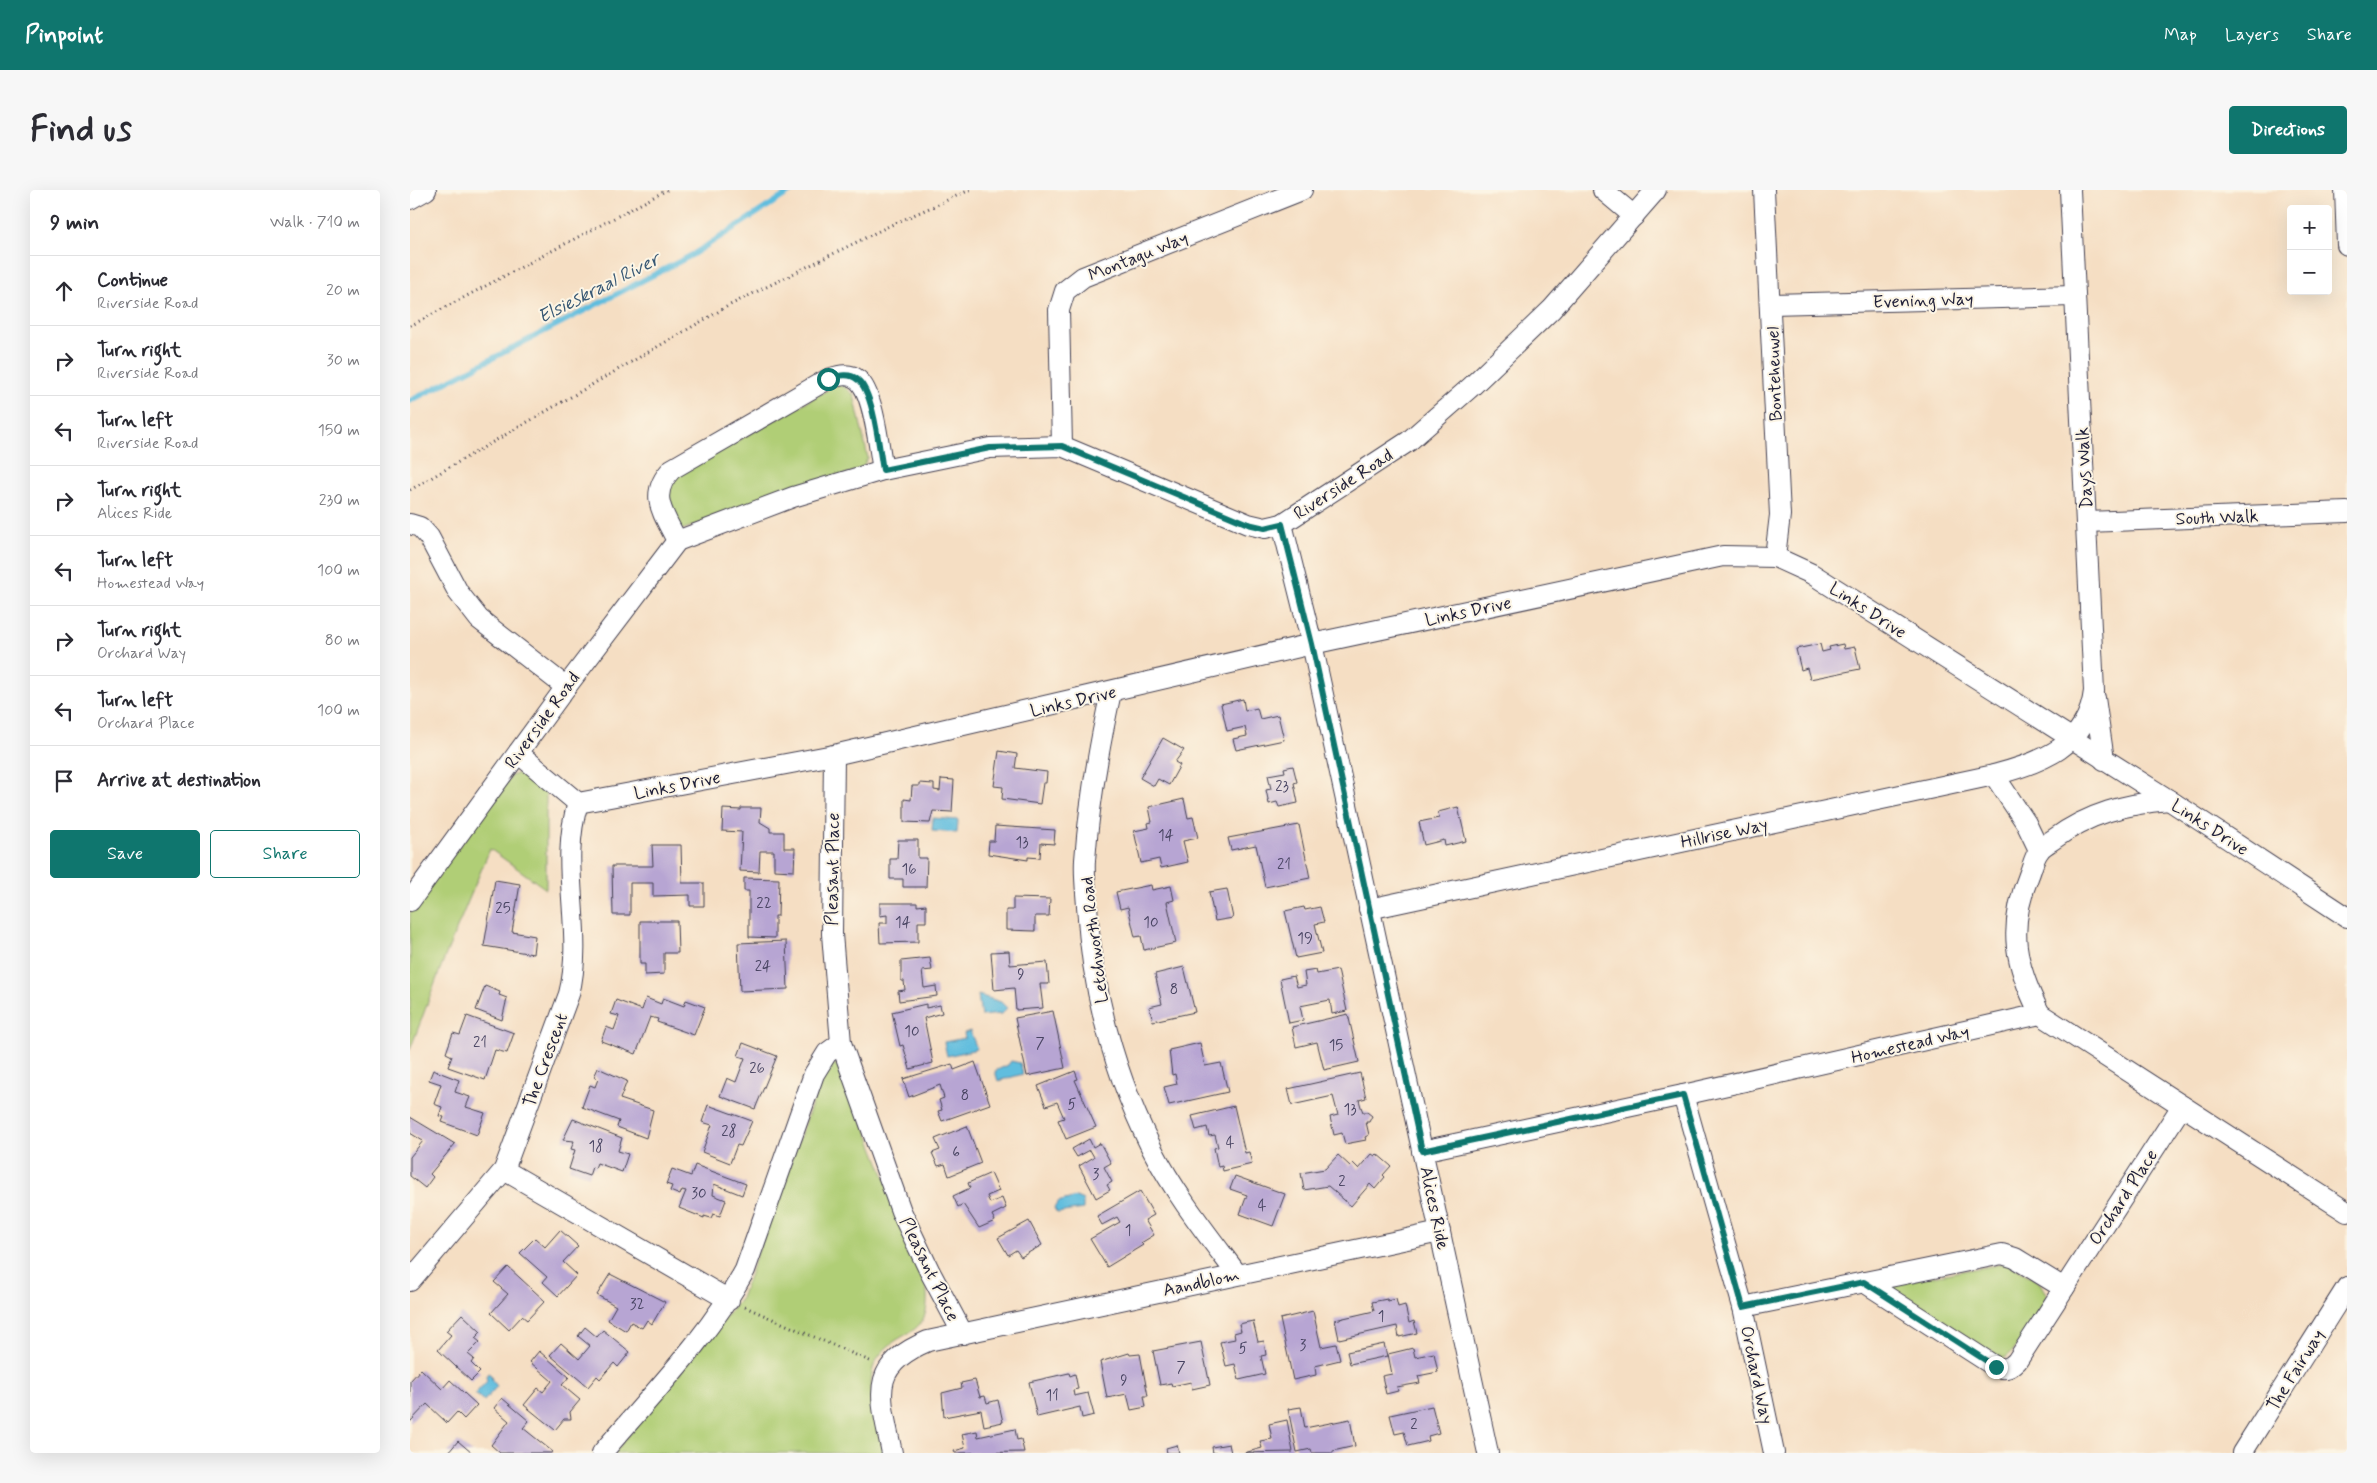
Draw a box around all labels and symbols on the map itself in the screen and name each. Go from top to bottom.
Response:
street label: Montagu Way [1085,226,1192,288]
water label: Elsieskraal River [534,245,667,330]
street label: Evening Way [1872,287,1974,315]
street label: Bonteheuwel [1761,326,1789,422]
route start [817,368,840,391]
street label: Days Walk [2071,426,2099,509]
street label: Riverside Road [1289,444,1398,526]
street label: South Walk [2175,505,2259,531]
street label: Links Drive [1824,577,1911,645]
street label: Links Drive [1423,591,1514,633]
street label: Riverside Road [500,667,586,774]
street label: Links Drive [1028,680,1119,724]
street label: Links Drive [632,766,722,806]
house number: 23 [1275,777,1289,797]
street label: Links Drive [2166,794,2253,862]
street label: Pleasant Place [820,812,846,926]
street label: Hillrise Way [1678,813,1770,855]
house number: 14 [1158,826,1174,846]
house number: 13 [1015,833,1029,853]
house number: 21 [1277,855,1291,875]
house number: 16 [901,860,917,880]
street label: Letchworth Road [1075,875,1115,1005]
house number: 22 [756,894,772,914]
house number: 25 [495,899,511,919]
house number: 14 [895,913,911,933]
house number: 10 [1143,913,1159,933]
house number: 19 [1297,929,1313,949]
house number: 24 [755,957,771,977]
house number: 9 [1017,965,1025,985]
house number: 8 [1170,980,1178,1000]
street label: The Crescent [518,1010,574,1111]
street label: Homestead Way [1849,1020,1972,1070]
house number: 10 [904,1022,920,1042]
house number: 21 [473,1033,487,1053]
house number: 7 [1035,1034,1045,1054]
house number: 15 [1329,1036,1343,1056]
house number: 26 [749,1059,765,1079]
house number: 8 [961,1086,969,1106]
house number: 5 [1067,1095,1077,1115]
house number: 13 [1343,1100,1357,1120]
house number: 28 [721,1122,737,1142]
house number: 4 [1226,1133,1235,1153]
house number: 18 [589,1137,603,1157]
house number: 6 [952,1143,960,1163]
street label: Orchard Place [2084,1145,2164,1250]
street label: Alices Ride [1413,1164,1455,1252]
house number: 3 [1093,1165,1100,1185]
house number: 2 [1338,1172,1346,1192]
house number: 30 [691,1184,707,1204]
house number: 4 [1258,1196,1267,1216]
street label: Pleasant Place [894,1213,965,1326]
house number: 1 [1125,1221,1131,1241]
street label: Aandblom [1161,1263,1242,1303]
house number: 32 [630,1295,644,1315]
house number: 1 [1378,1307,1384,1327]
street label: Orchard Way [1734,1324,1778,1427]
street label: The Fairway [2261,1325,2330,1416]
house number: 3 [1300,1336,1307,1356]
house number: 5 [1238,1339,1248,1359]
route end [1985,1356,2008,1379]
house number: 7 [1176,1358,1186,1378]
house number: 9 [1120,1371,1128,1391]
house number: 11 [1045,1386,1059,1406]
house number: 2 [1410,1415,1418,1435]

